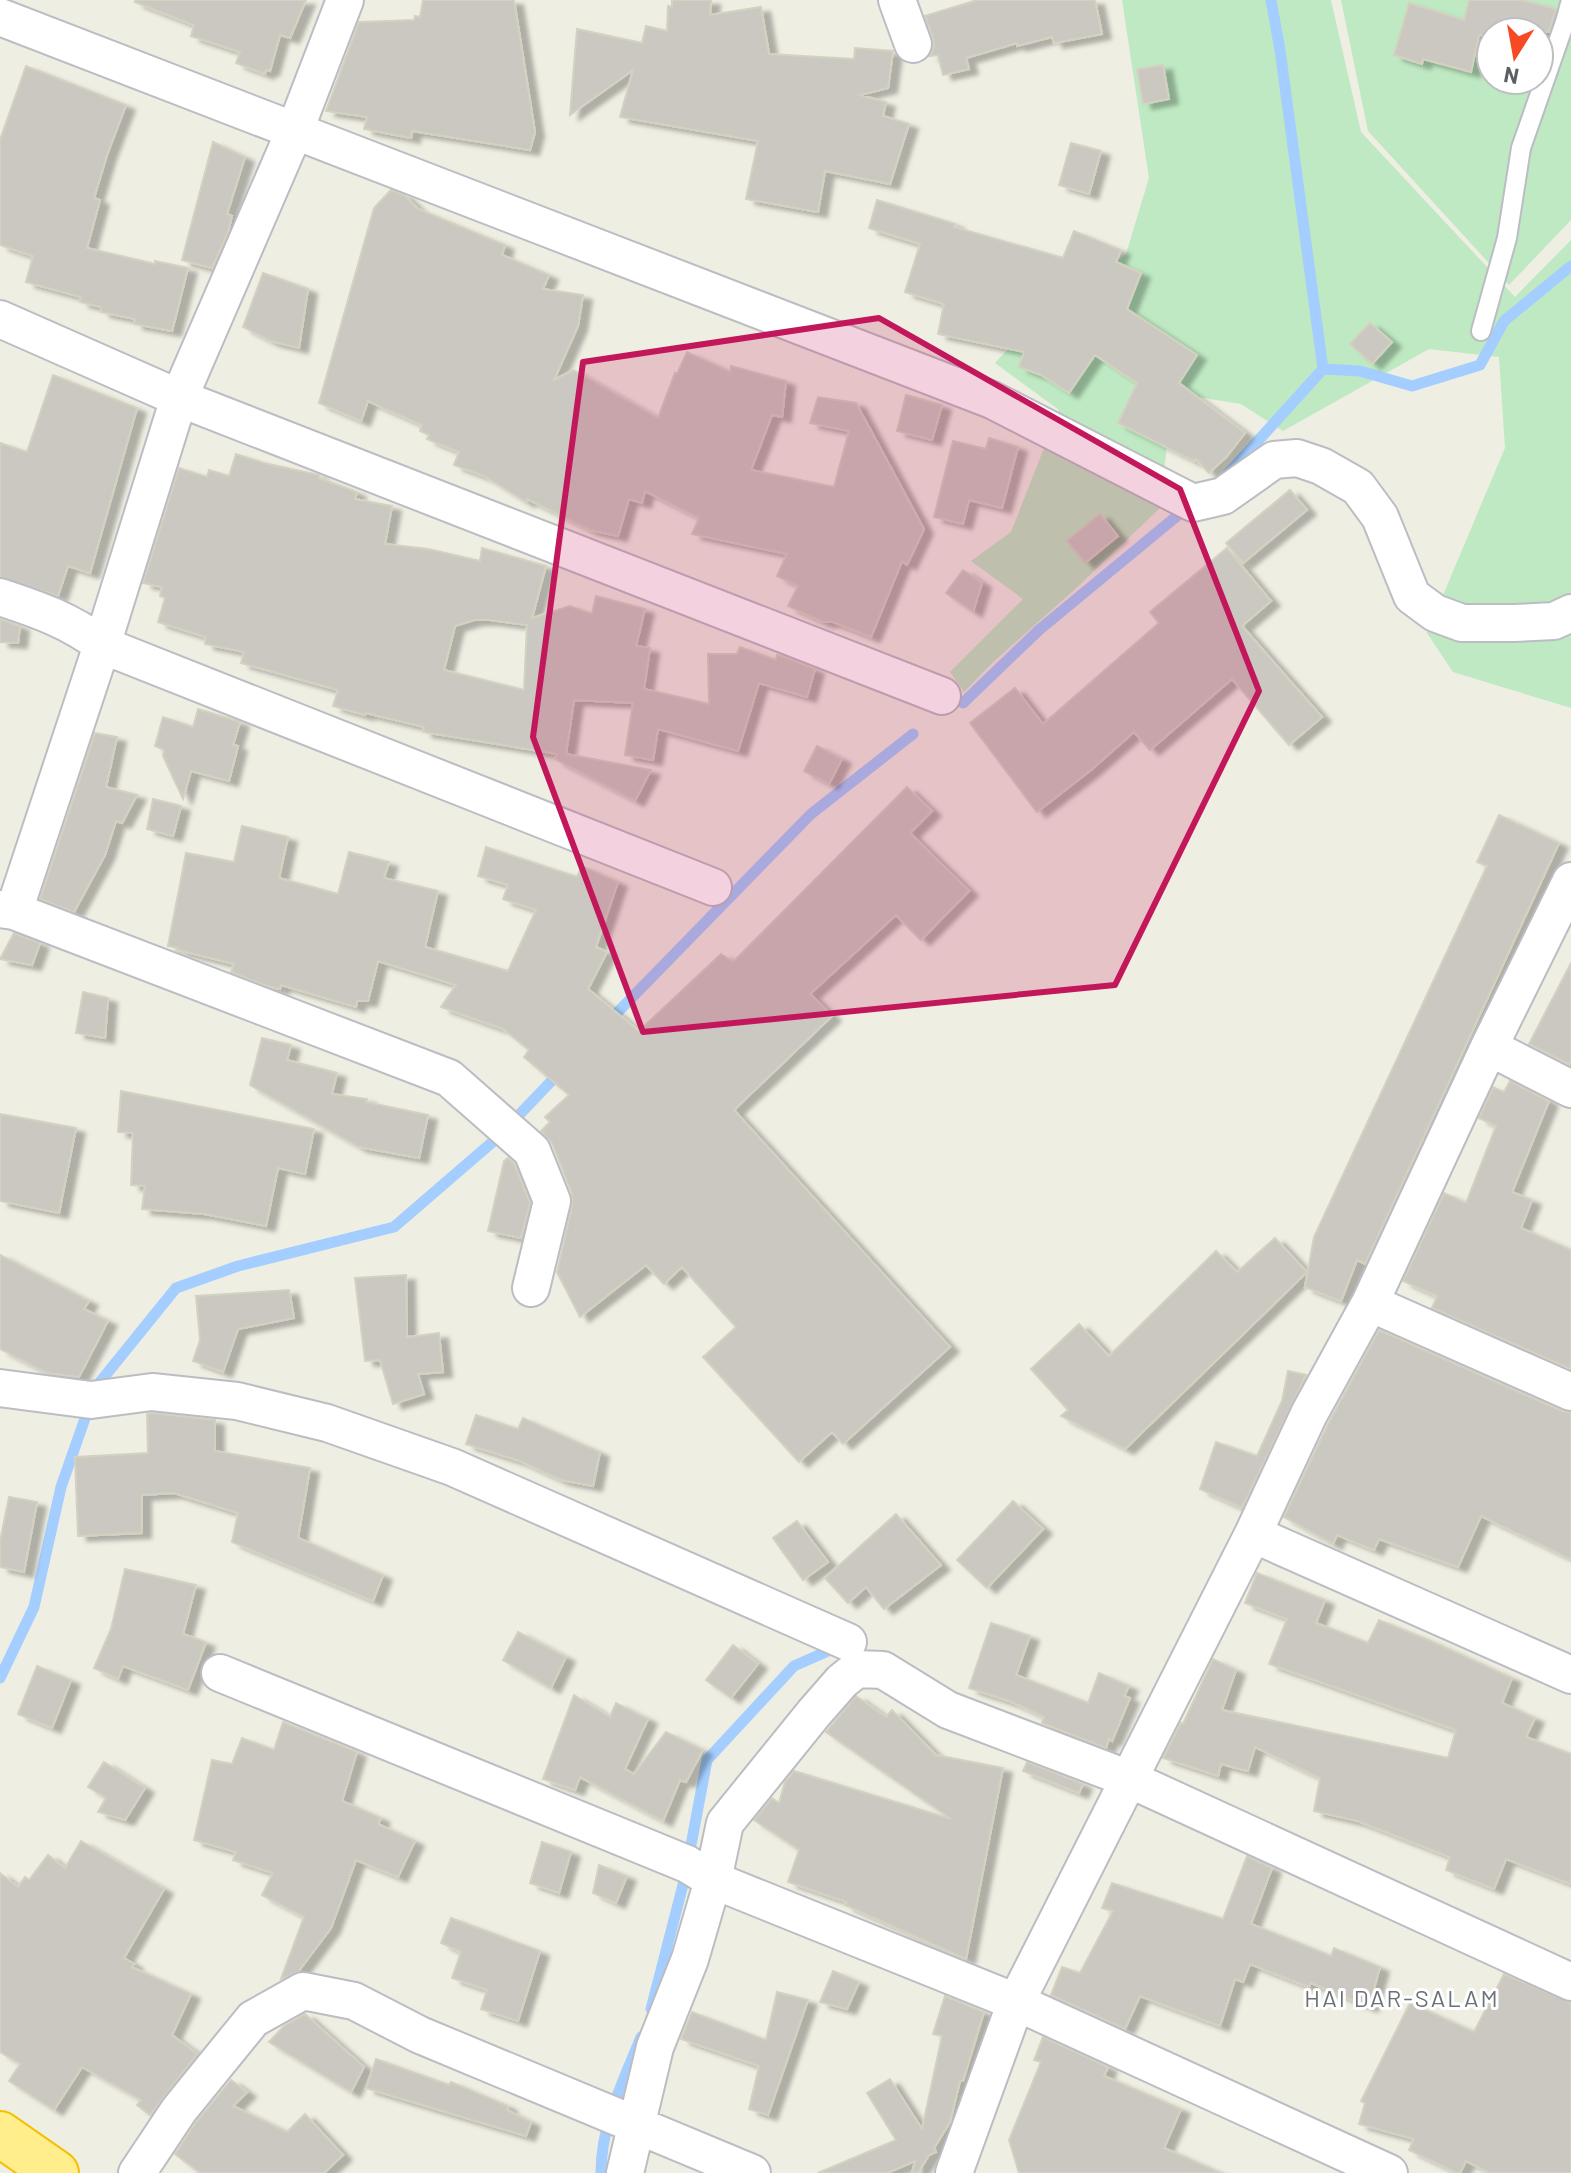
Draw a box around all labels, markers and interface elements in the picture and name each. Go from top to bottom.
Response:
north arrow [1475,16,1555,96]
text: N [1501,62,1521,91]
district label: HAI DAR-SALAM [1304,1983,1500,2012]

